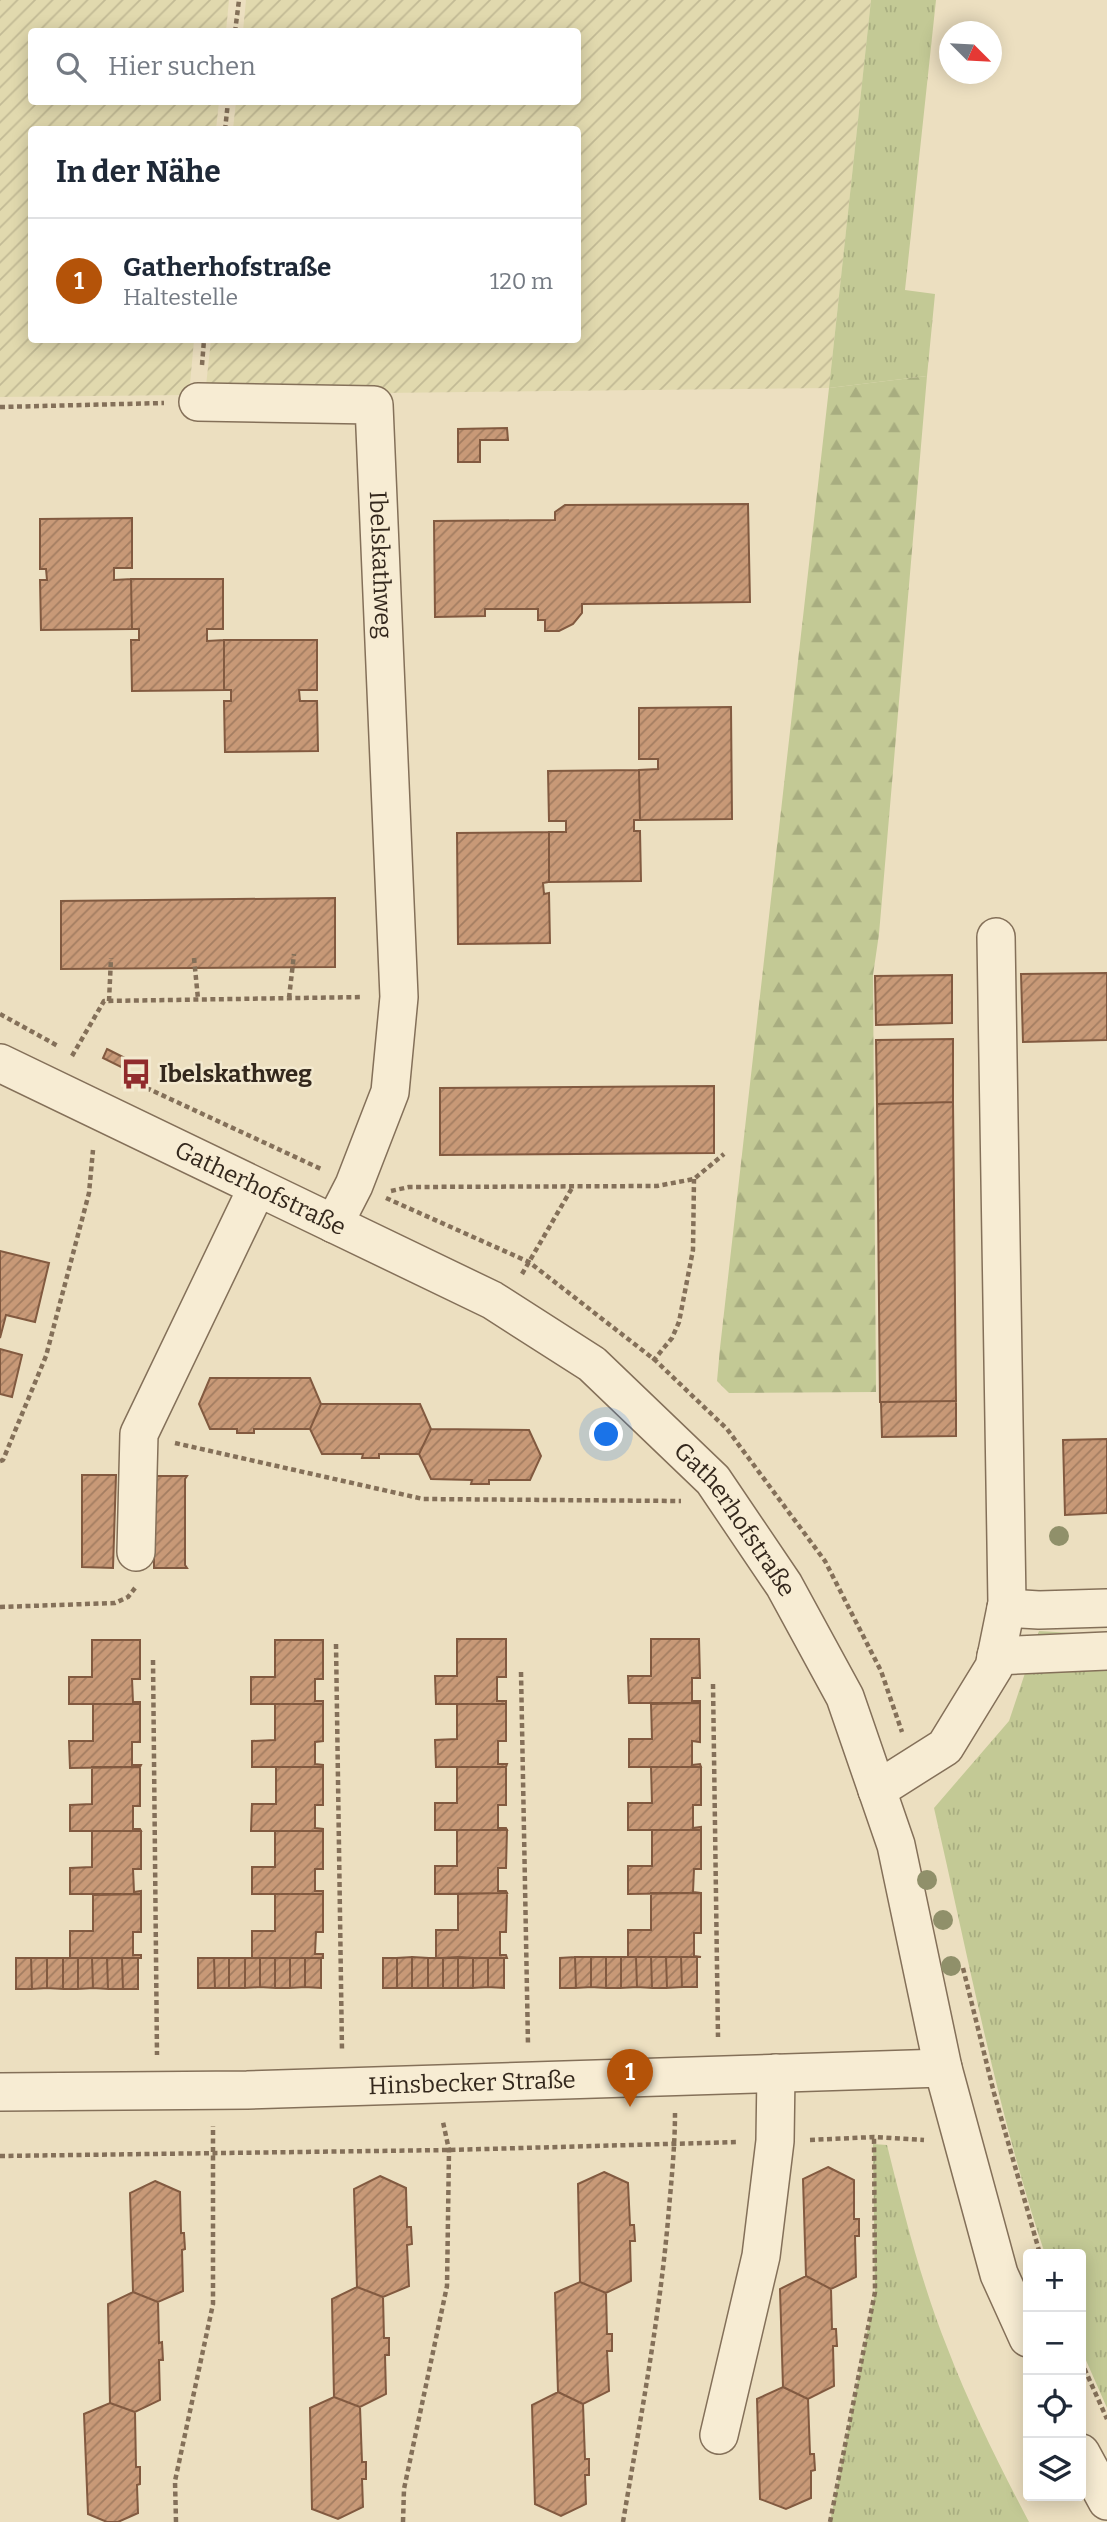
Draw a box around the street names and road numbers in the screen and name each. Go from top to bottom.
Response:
street label: Ibelskathweg [364,490,398,639]
street label: Gatherhofstraße [170,1135,350,1241]
street label: Gatherhofstraße [668,1436,801,1601]
street label: Hinsbecker Straße [368,2066,576,2100]

